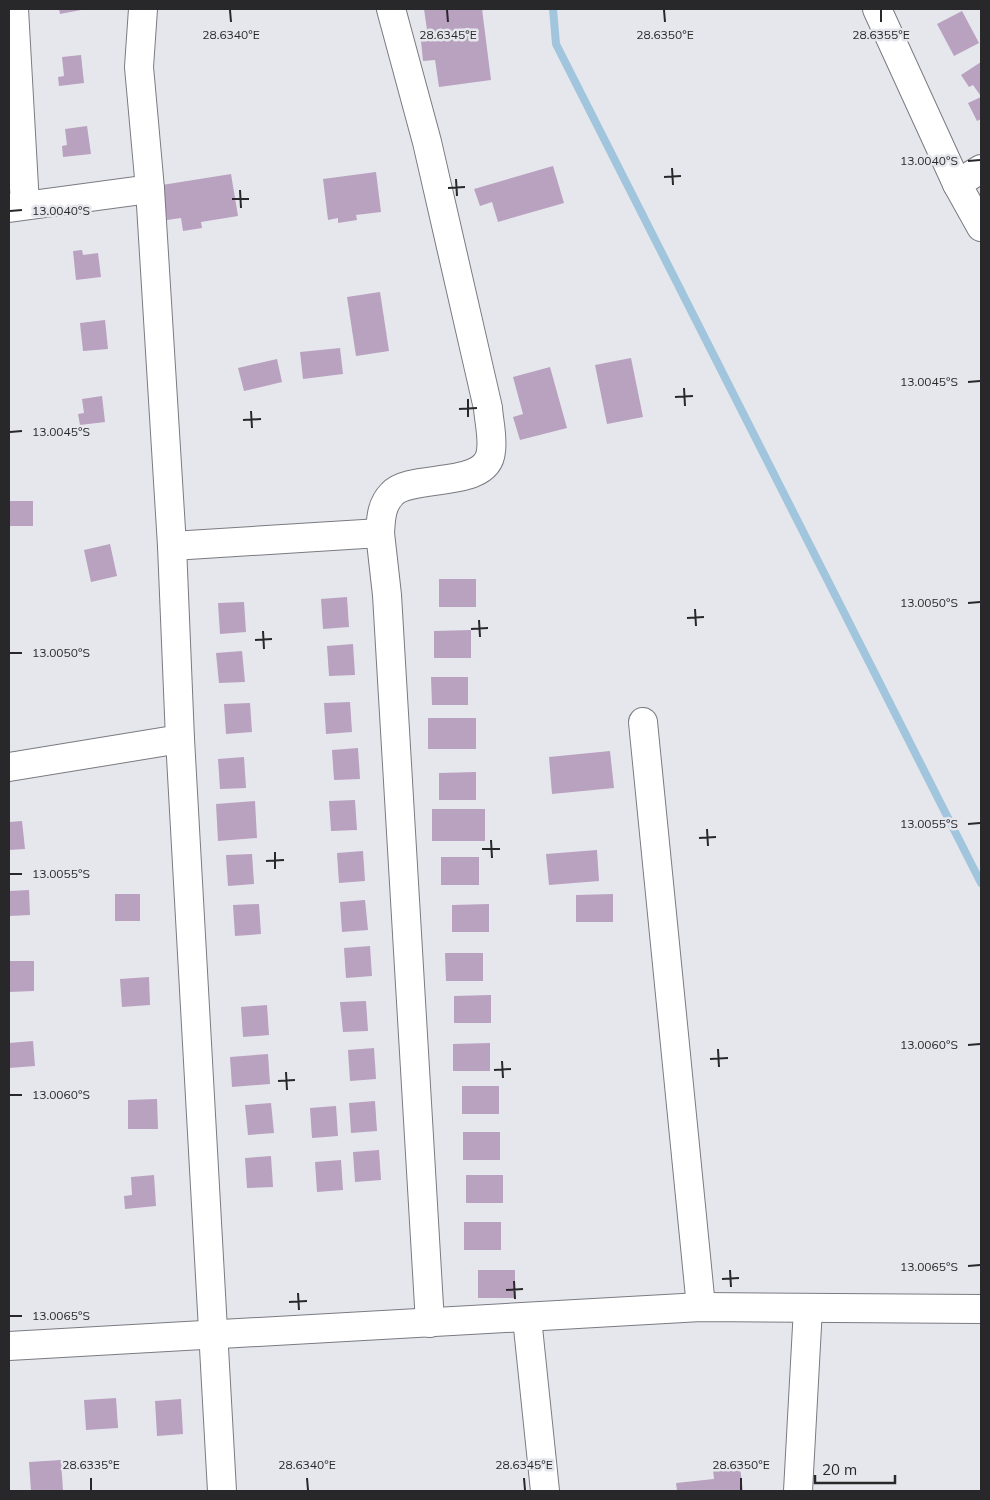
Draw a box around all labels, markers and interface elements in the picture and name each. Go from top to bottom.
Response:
text: 28.6340°E [202,27,260,42]
text: 28.6345°E [419,27,477,42]
text: 28.6350°E [636,27,694,42]
text: 28.6355°E [852,27,910,42]
text: 13.0040°S [900,153,958,168]
text: 13.0040°S [32,203,90,218]
text: 13.0045°S [900,374,958,389]
text: 13.0045°S [32,424,90,439]
text: 13.0050°S [900,595,958,610]
text: 13.0050°S [32,645,90,660]
text: 13.0055°S [900,816,958,831]
text: 13.0055°S [32,866,90,881]
text: 13.0060°S [900,1037,958,1052]
text: 13.0060°S [32,1087,90,1102]
text: 13.0065°S [900,1259,958,1274]
text: 13.0065°S [32,1308,90,1323]
scale bar [815,1452,895,1484]
text: 28.6335°E [62,1457,120,1472]
text: 28.6340°E [278,1457,336,1472]
text: 28.6345°E [495,1457,553,1472]
text: 28.6350°E [712,1457,770,1472]
text: 20 m [822,1460,857,1479]

